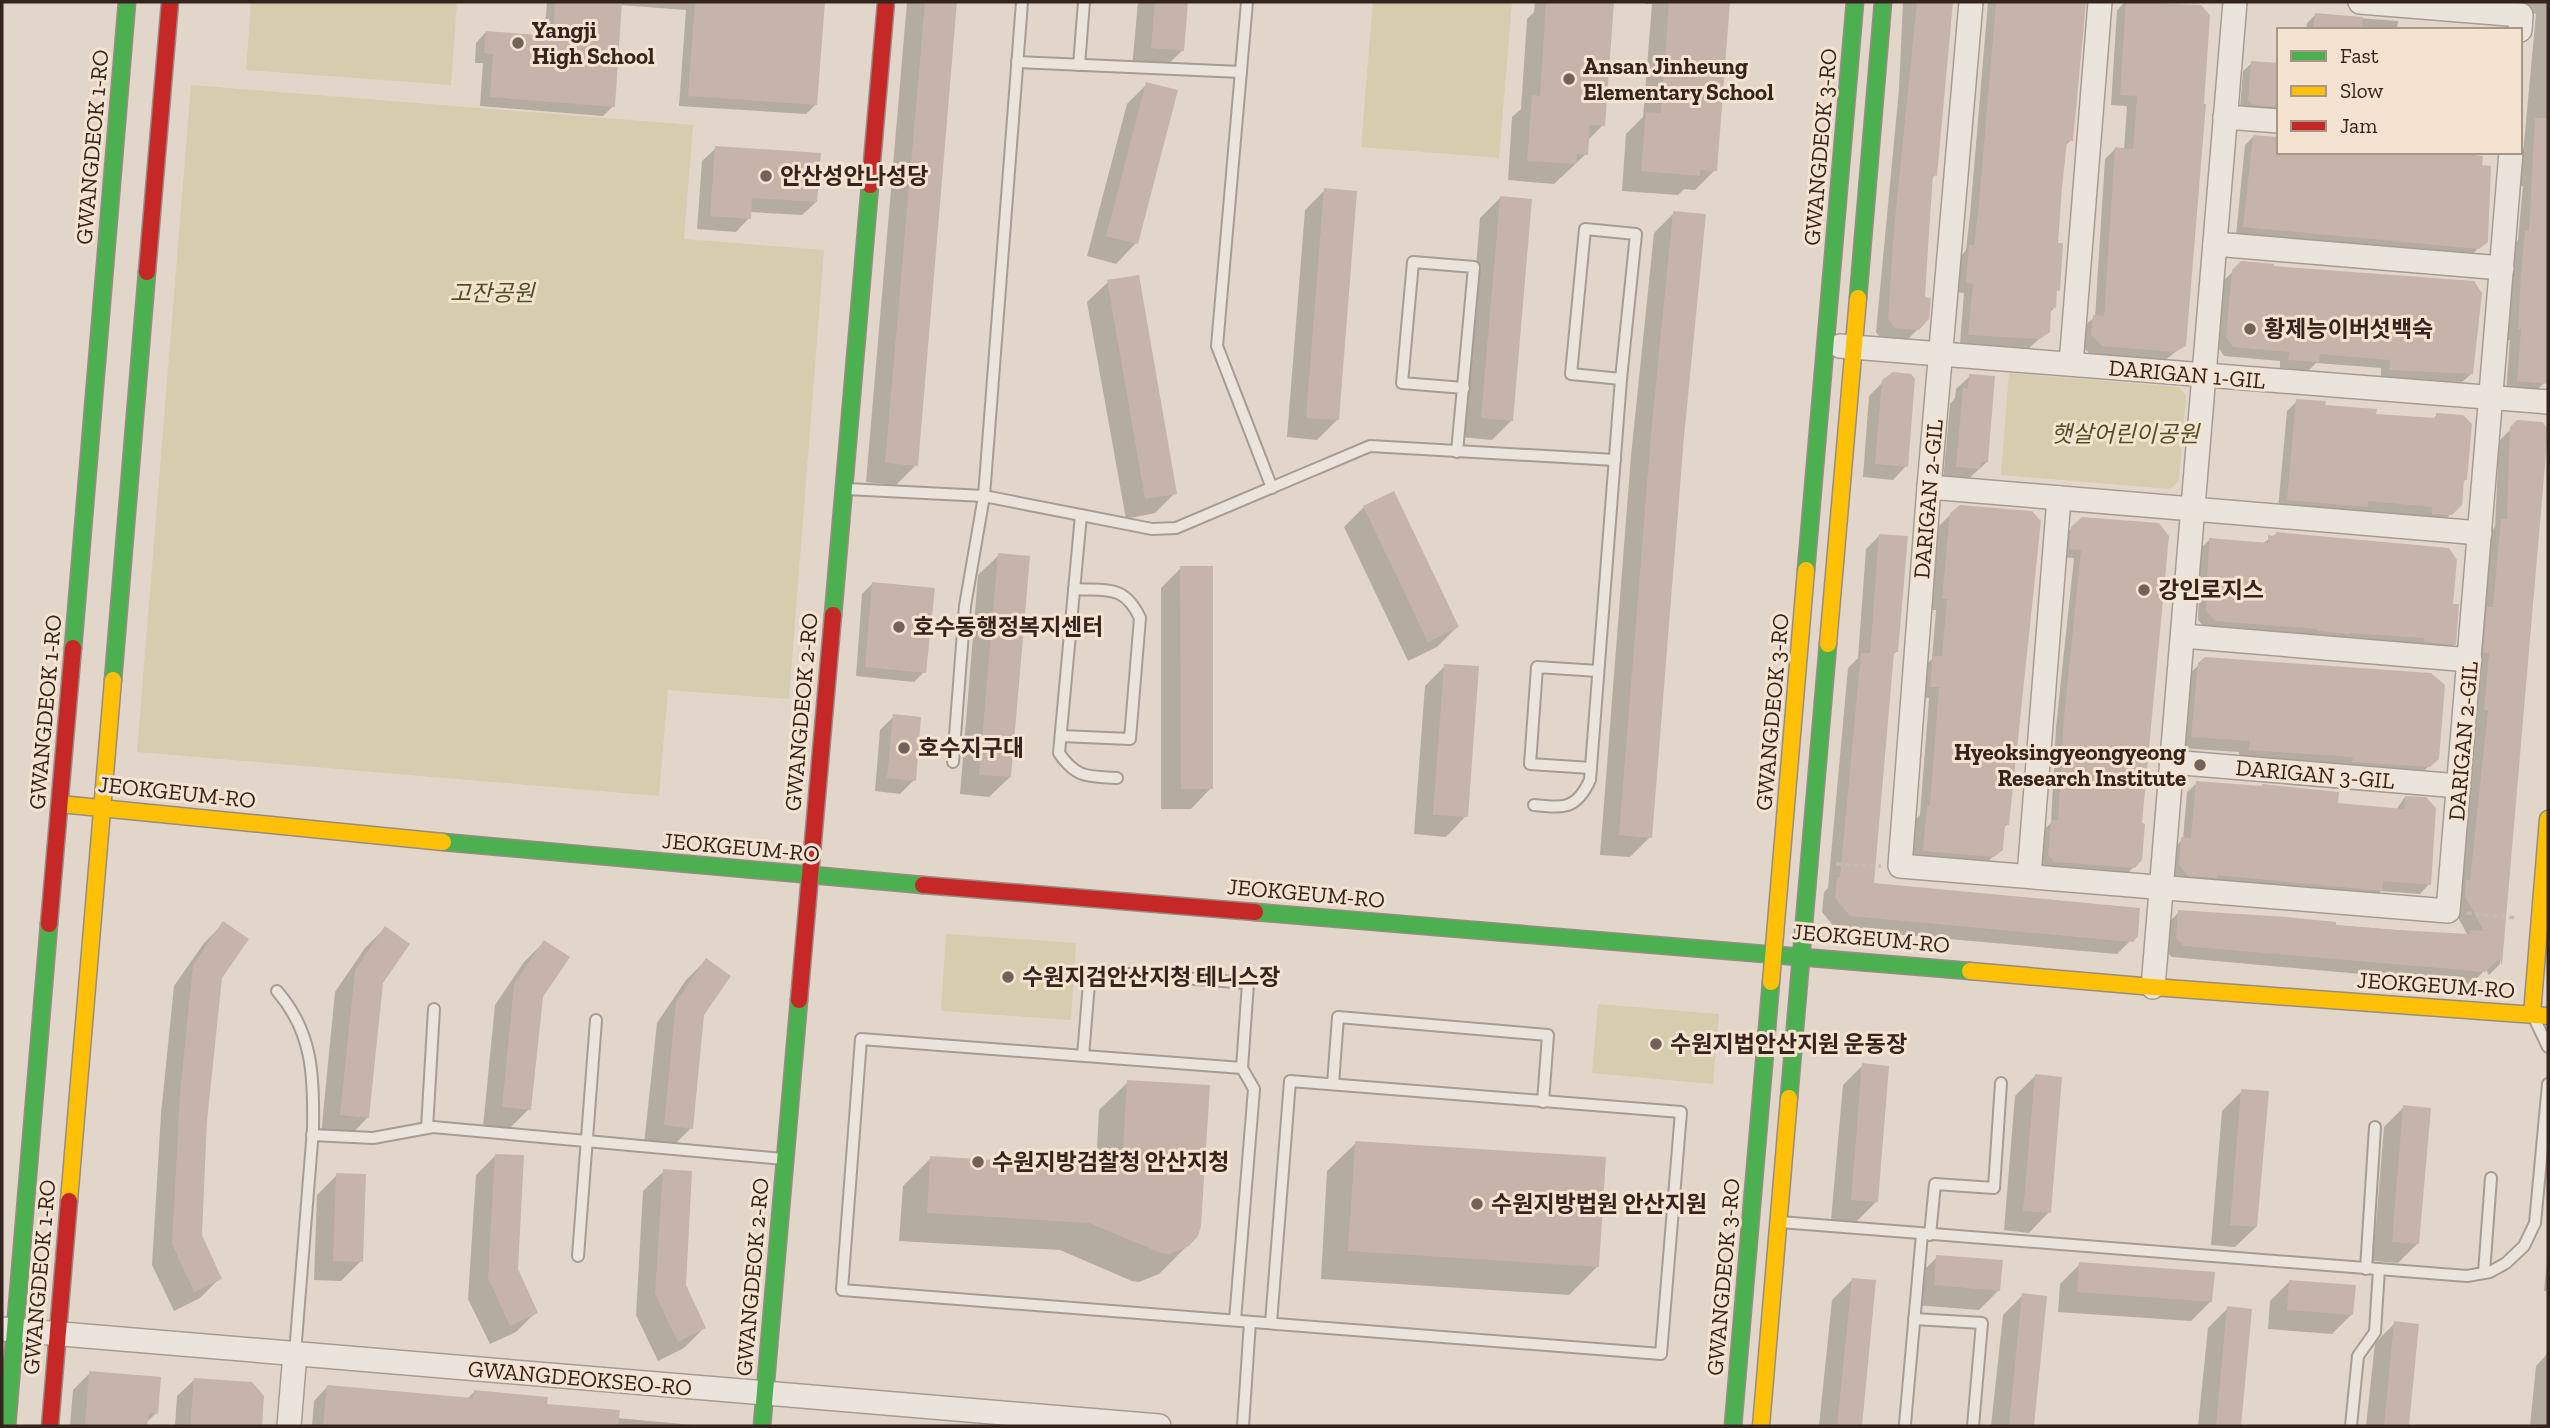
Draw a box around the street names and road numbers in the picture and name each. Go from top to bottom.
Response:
street label: GWANGDEOK 3-RO [1797,47,1843,247]
street label: GWANGDEOK 1-RO [70,48,114,246]
street label: DARIGAN 1-GIL [2108,353,2267,395]
street label: DARIGAN 2-GIL [1907,418,1949,580]
street label: GWANGDEOK 2-RO [778,612,824,812]
street label: GWANGDEOK 3-RO [1749,612,1795,812]
street label: GWANGDEOK 1-RO [23,613,67,811]
street label: DARIGAN 2-GIL [2442,660,2484,822]
street label: DARIGAN 3-GIL [2234,753,2396,795]
street label: JEOKGEUM-RO [97,770,257,814]
street label: JEOKGEUM-RO [661,826,821,868]
street label: JEOKGEUM-RO [1226,872,1386,914]
street label: JEOKGEUM-RO [1791,917,1951,959]
street label: JEOKGEUM-RO [2356,966,2516,1004]
street label: GWANGDEOK 2-RO [729,1177,775,1377]
street label: GWANGDEOK 3-RO [1700,1177,1746,1377]
street label: GWANGDEOK 1-RO [17,1178,61,1376]
street label: GWANGDEOKSEO-RO [467,1354,693,1402]

